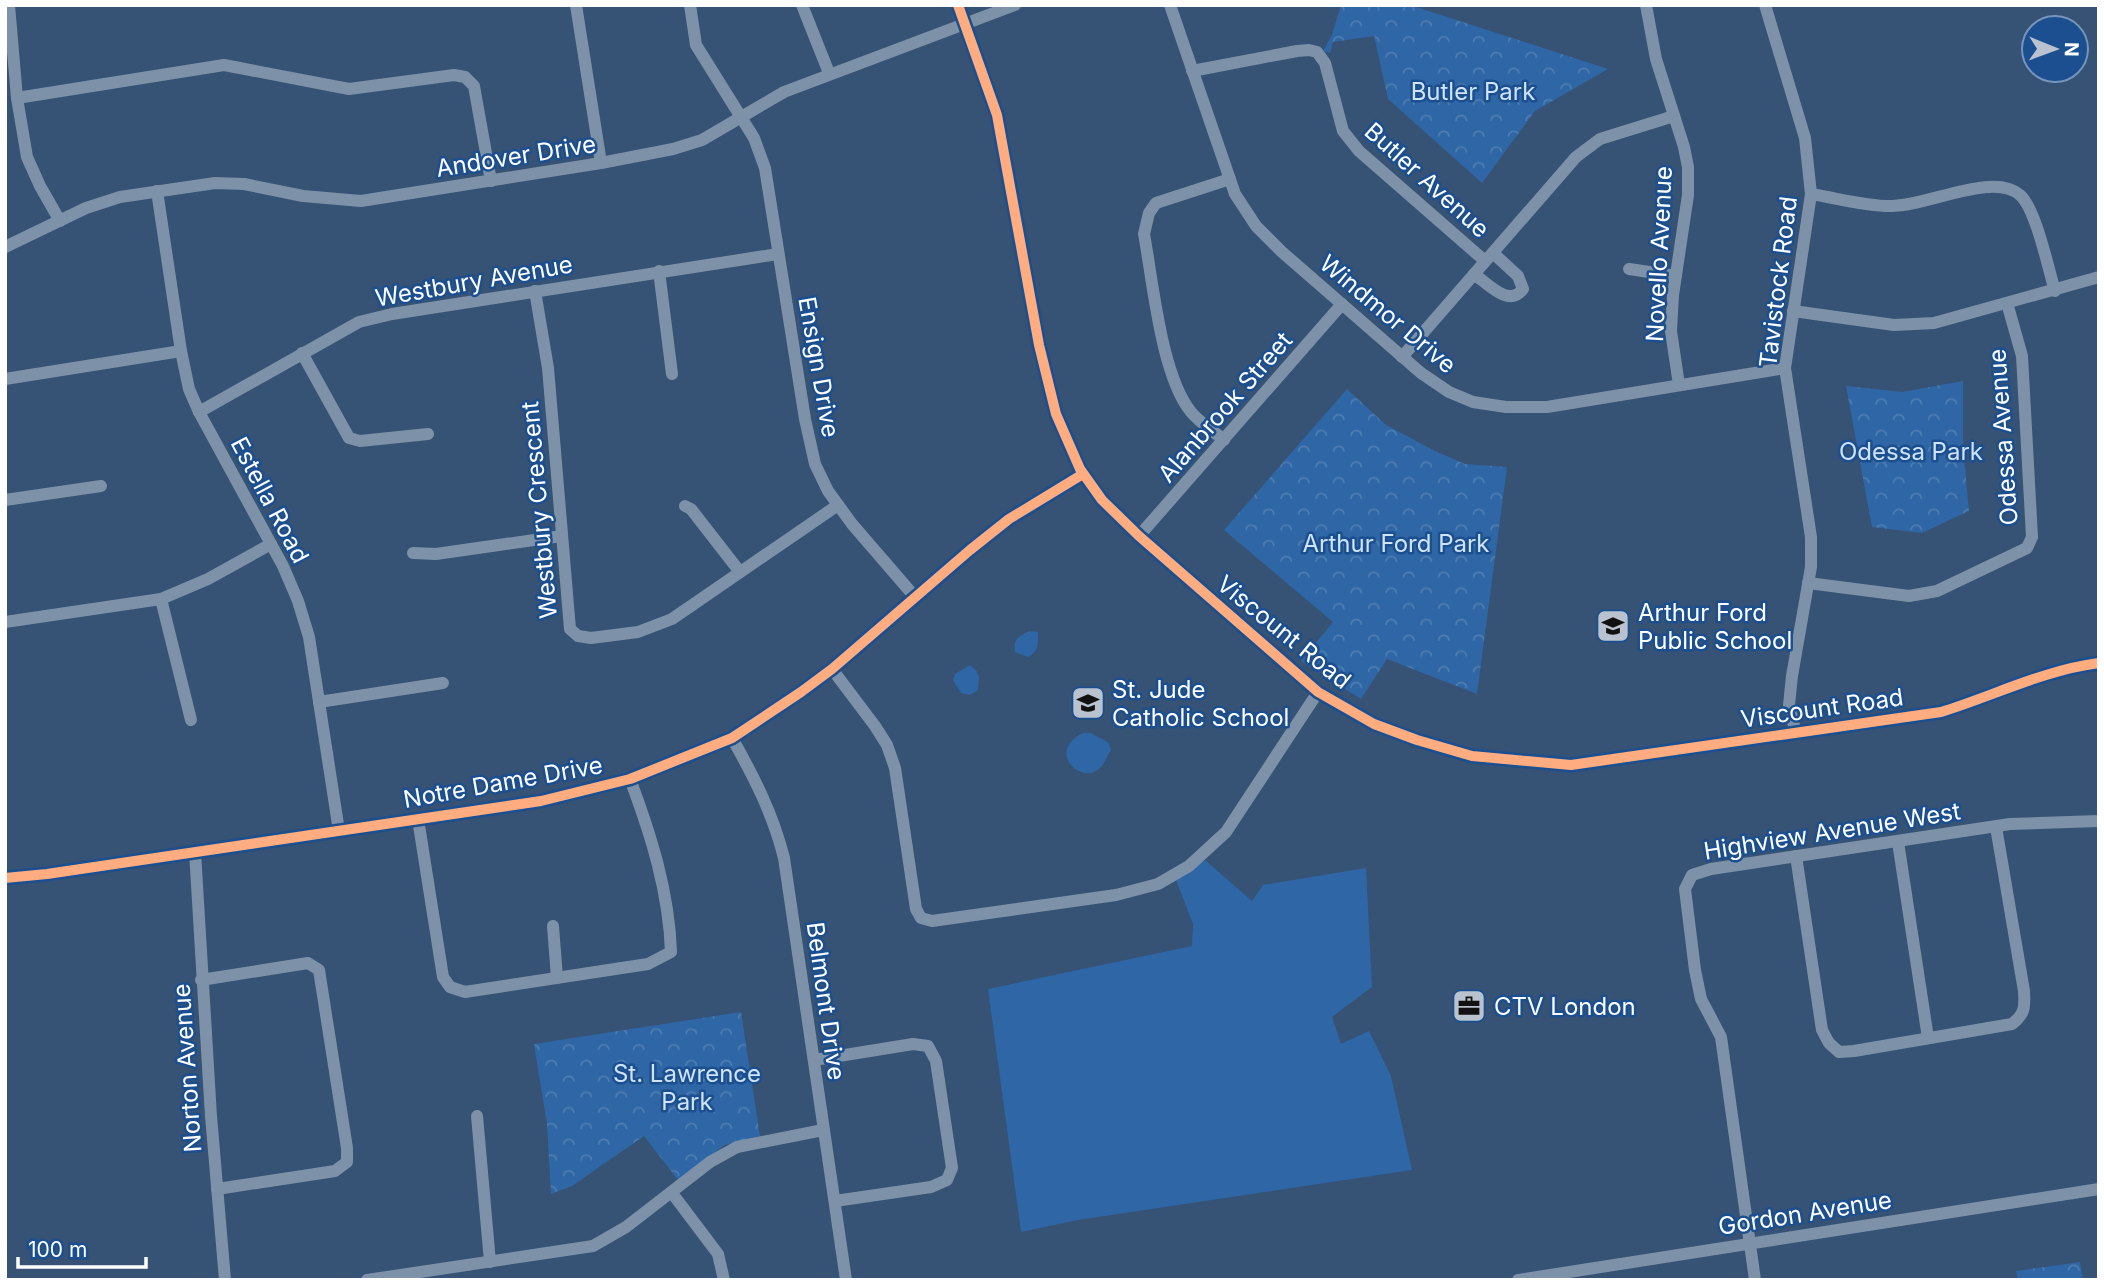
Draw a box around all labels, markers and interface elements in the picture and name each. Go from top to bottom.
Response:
north arrow [2020,14,2090,84]
text: N [2060,42,2083,57]
park label: Butler Park [1411,77,1535,106]
street label: Butler Avenue [1359,116,1495,244]
street label: Andover Drive [434,129,598,183]
street label: Novello Avenue [1640,165,1678,343]
street label: Tavistock Road [1753,195,1803,369]
street label: Westbury Avenue [373,249,575,313]
street label: Windmor Drive [1314,249,1462,379]
street label: Ensign Drive [792,294,846,440]
street label: Alanbrook Street [1152,326,1298,488]
street label: Odessa Avenue [1982,348,2024,526]
street label: Westbury Crescent [515,400,563,620]
street label: Estella Road [225,432,315,568]
park label: Odessa Park [1839,437,1983,466]
park label: Arthur Ford Park [1302,529,1490,558]
street label: Viscount Road [1211,569,1357,695]
place label: Arthur Ford Public School [1638,598,1792,655]
school or university icon: Arthur Ford Public School [1594,607,1632,645]
place label: St. Jude Catholic School [1112,675,1289,732]
street label: Viscount Road [1739,682,1905,734]
school or university icon: St. Jude Catholic School [1069,684,1107,722]
street label: Notre Dame Drive [401,750,605,814]
street label: Highview Avenue West [1702,796,1963,866]
street label: Belmont Drive [801,920,851,1082]
street label: Norton Avenue [167,983,207,1153]
office icon: CTV London [1450,987,1488,1025]
place label: CTV London [1494,992,1636,1021]
park label: St. Lawrence Park [613,1059,761,1116]
street label: Gordon Avenue [1716,1185,1894,1241]
scale bar [18,1226,145,1270]
text: 100 m [28,1237,87,1262]

